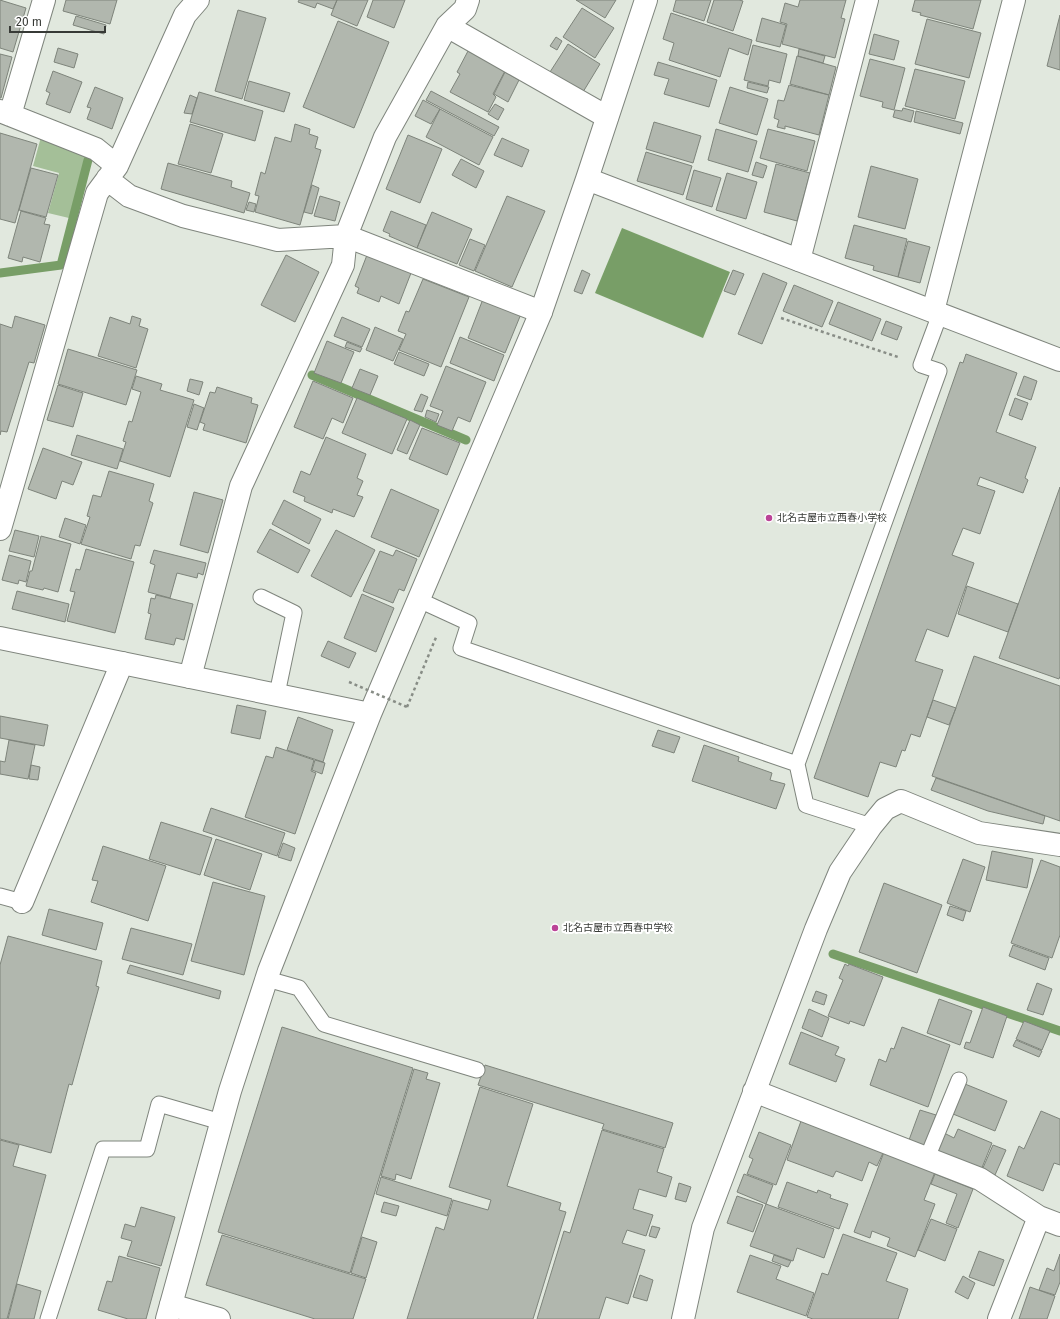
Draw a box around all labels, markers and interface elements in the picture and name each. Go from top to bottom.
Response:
scale bar [10,8,105,34]
text: 20 m [16,15,42,29]
place label: 北名古屋市立西春小学校 [777,512,887,524]
marker: 北名古屋市立西春小学校 [764,513,774,523]
place label: 北名古屋市立西春中学校 [563,922,673,934]
marker: 北名古屋市立西春中学校 [550,923,560,933]

